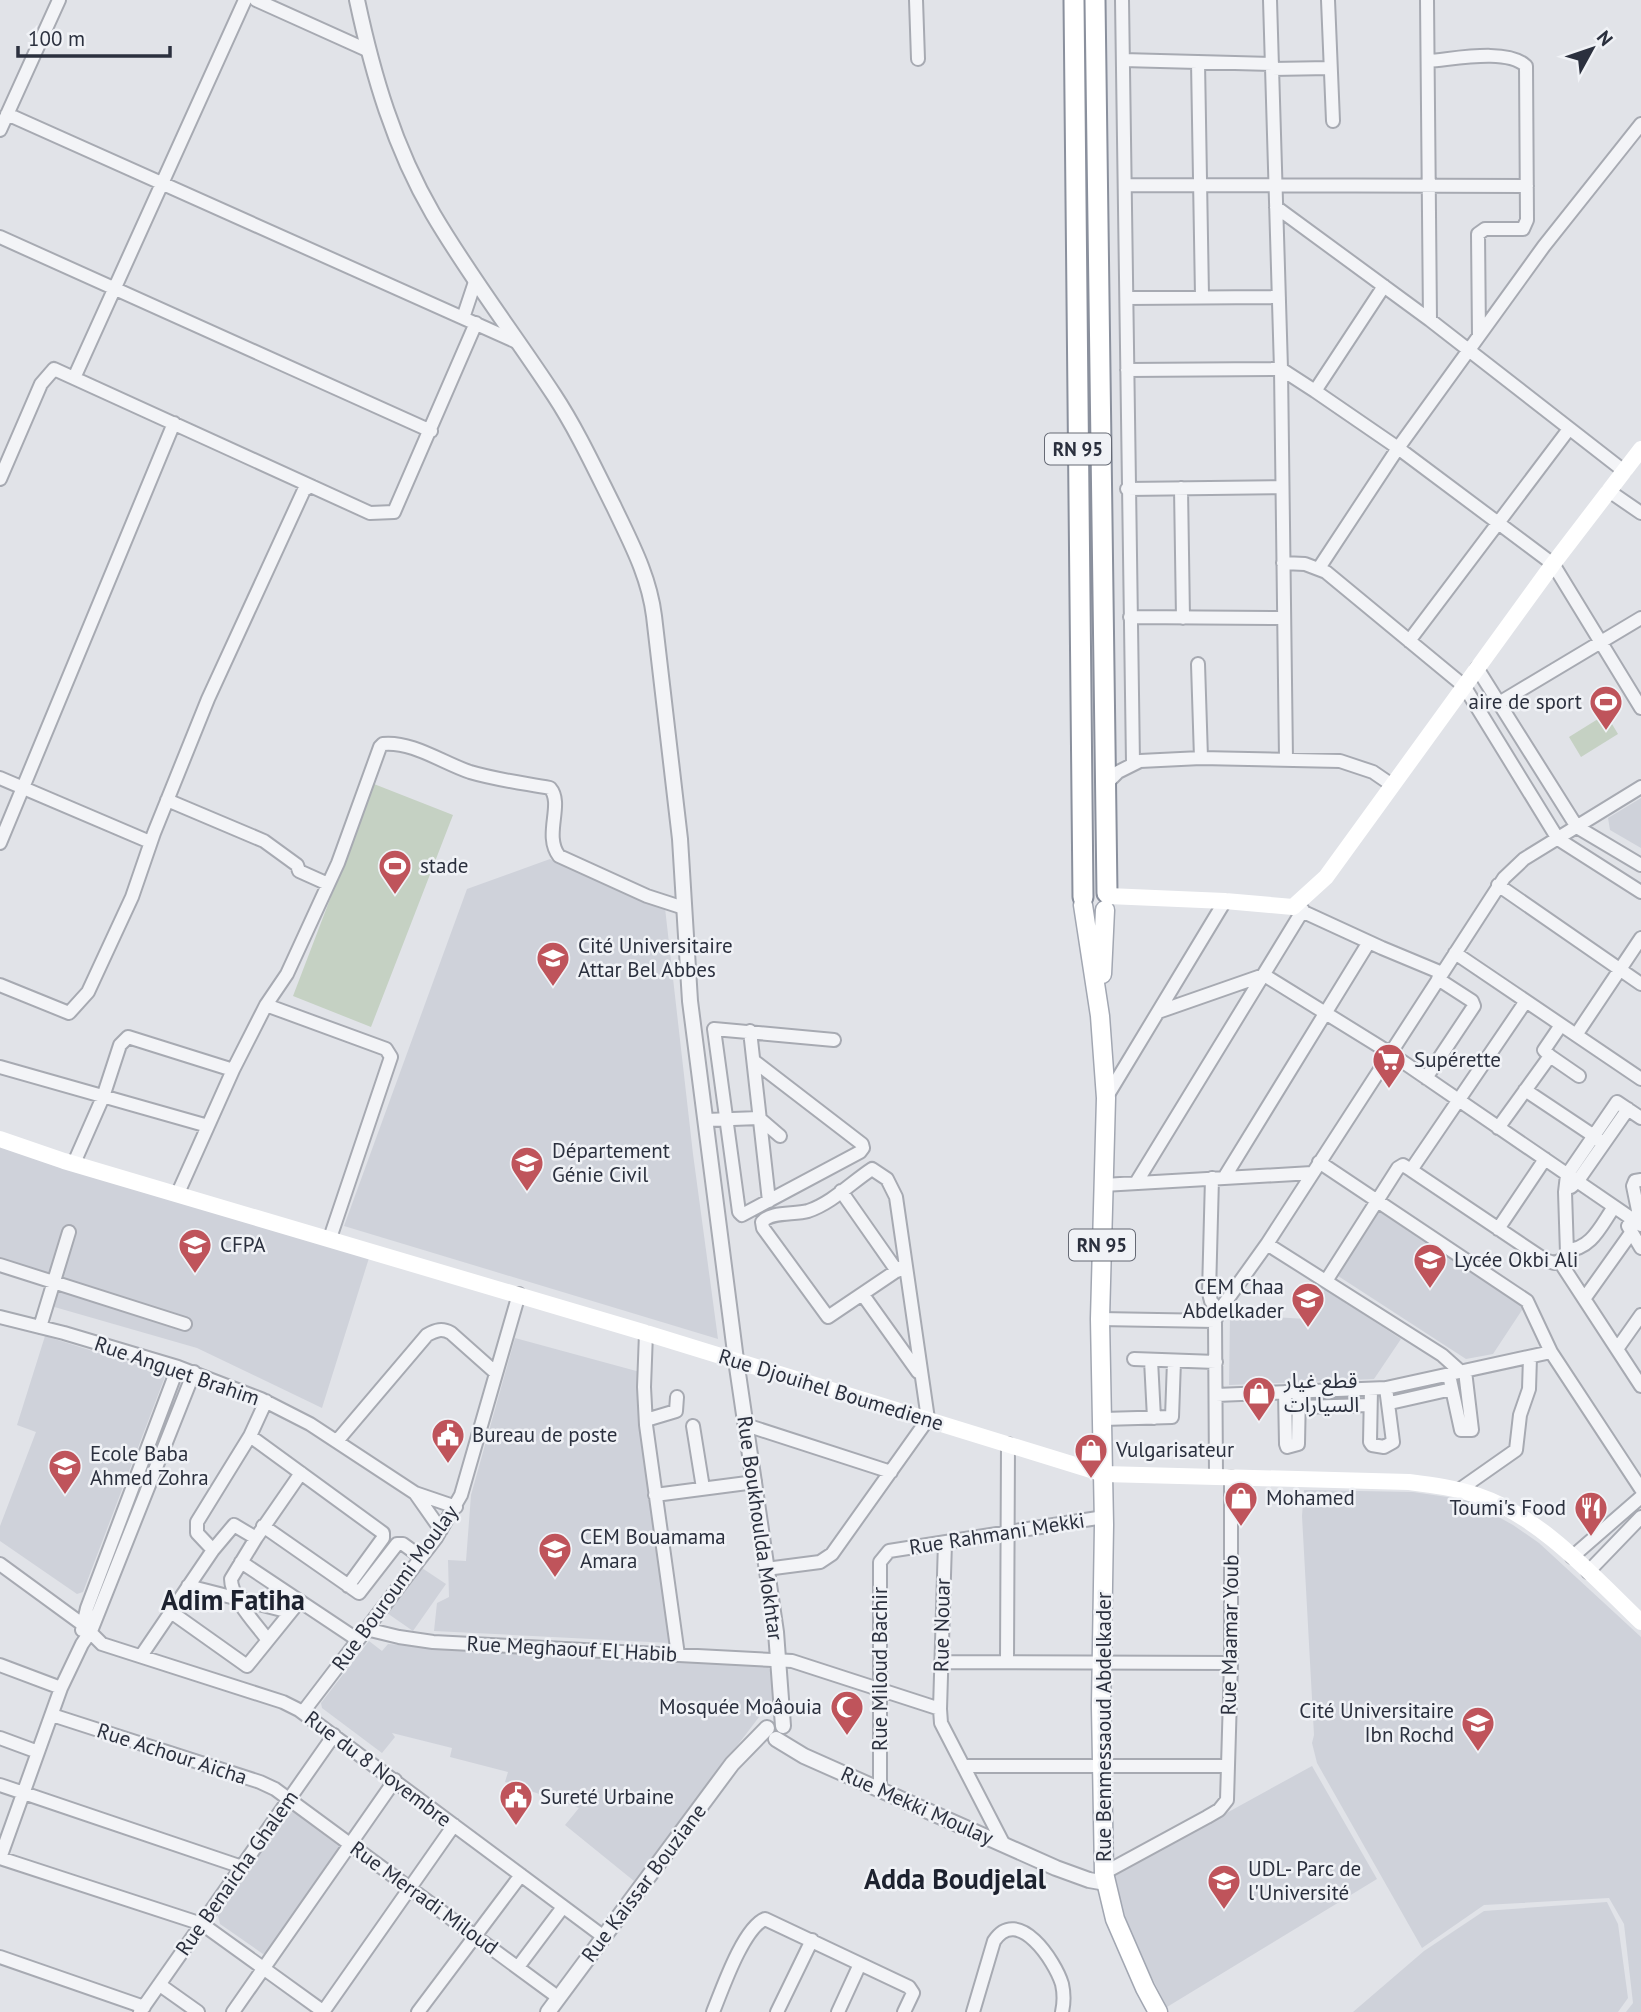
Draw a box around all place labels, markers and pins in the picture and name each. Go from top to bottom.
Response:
sports icon: aire de sport [1587,683,1625,732]
place label: aire de sport [1469,688,1582,715]
sports icon: stade [376,847,414,896]
place label: stade [420,852,468,879]
place label: Cité Universitaire Attar Bel Abbes [578,932,733,983]
school or university icon: Cité Universitaire Attar Bel Abbes [534,939,572,988]
supermarket icon: Supérette [1370,1041,1408,1090]
place label: Supérette [1414,1046,1501,1073]
place label: Département Génie Civil [552,1137,670,1188]
school or university icon: Département Génie Civil [508,1144,546,1193]
school or university icon: CFPA [176,1226,214,1275]
place label: CFPA [220,1231,266,1258]
school or university icon: Lycée Okbi Ali [1411,1241,1449,1290]
place label: Lycée Okbi Ali [1454,1246,1578,1273]
place label: CEM Chaa Abdelkader [1183,1273,1284,1324]
school or university icon: CEM Chaa Abdelkader [1289,1280,1327,1329]
place label: قطع غيار السيارات [1283,1367,1359,1418]
shop icon: قطع غيار السيارات [1240,1374,1278,1423]
public building icon: Bureau de poste [429,1416,467,1465]
place label: Bureau de poste [472,1421,617,1448]
shop icon: Vulgarisateur [1072,1431,1110,1480]
place label: Vulgarisateur [1115,1436,1234,1463]
place label: Ecole Baba Ahmed Zohra [90,1440,209,1491]
school or university icon: Ecole Baba Ahmed Zohra [46,1447,84,1496]
shop icon: Mohamed [1222,1479,1260,1528]
place label: Mohamed [1266,1484,1355,1511]
restaurant icon: Toumi's Food [1572,1489,1610,1538]
place label: Toumi's Food [1449,1494,1566,1521]
place label: CEM Bouamama Amara [580,1523,726,1574]
school or university icon: CEM Bouamama Amara [536,1530,574,1579]
mosque icon: Mosquée Moâouia [828,1688,866,1737]
place label: Mosquée Moâouia [659,1693,822,1720]
place label: Cité Universitaire Ibn Rochd [1299,1697,1454,1748]
school or university icon: Cité Universitaire Ibn Rochd [1459,1704,1497,1753]
public building icon: Sureté Urbaine [497,1778,535,1827]
place label: Sureté Urbaine [540,1783,674,1810]
place label: UDL- Parc de l'Université [1248,1855,1361,1906]
school or university icon: UDL- Parc de l'Université [1205,1862,1243,1911]

